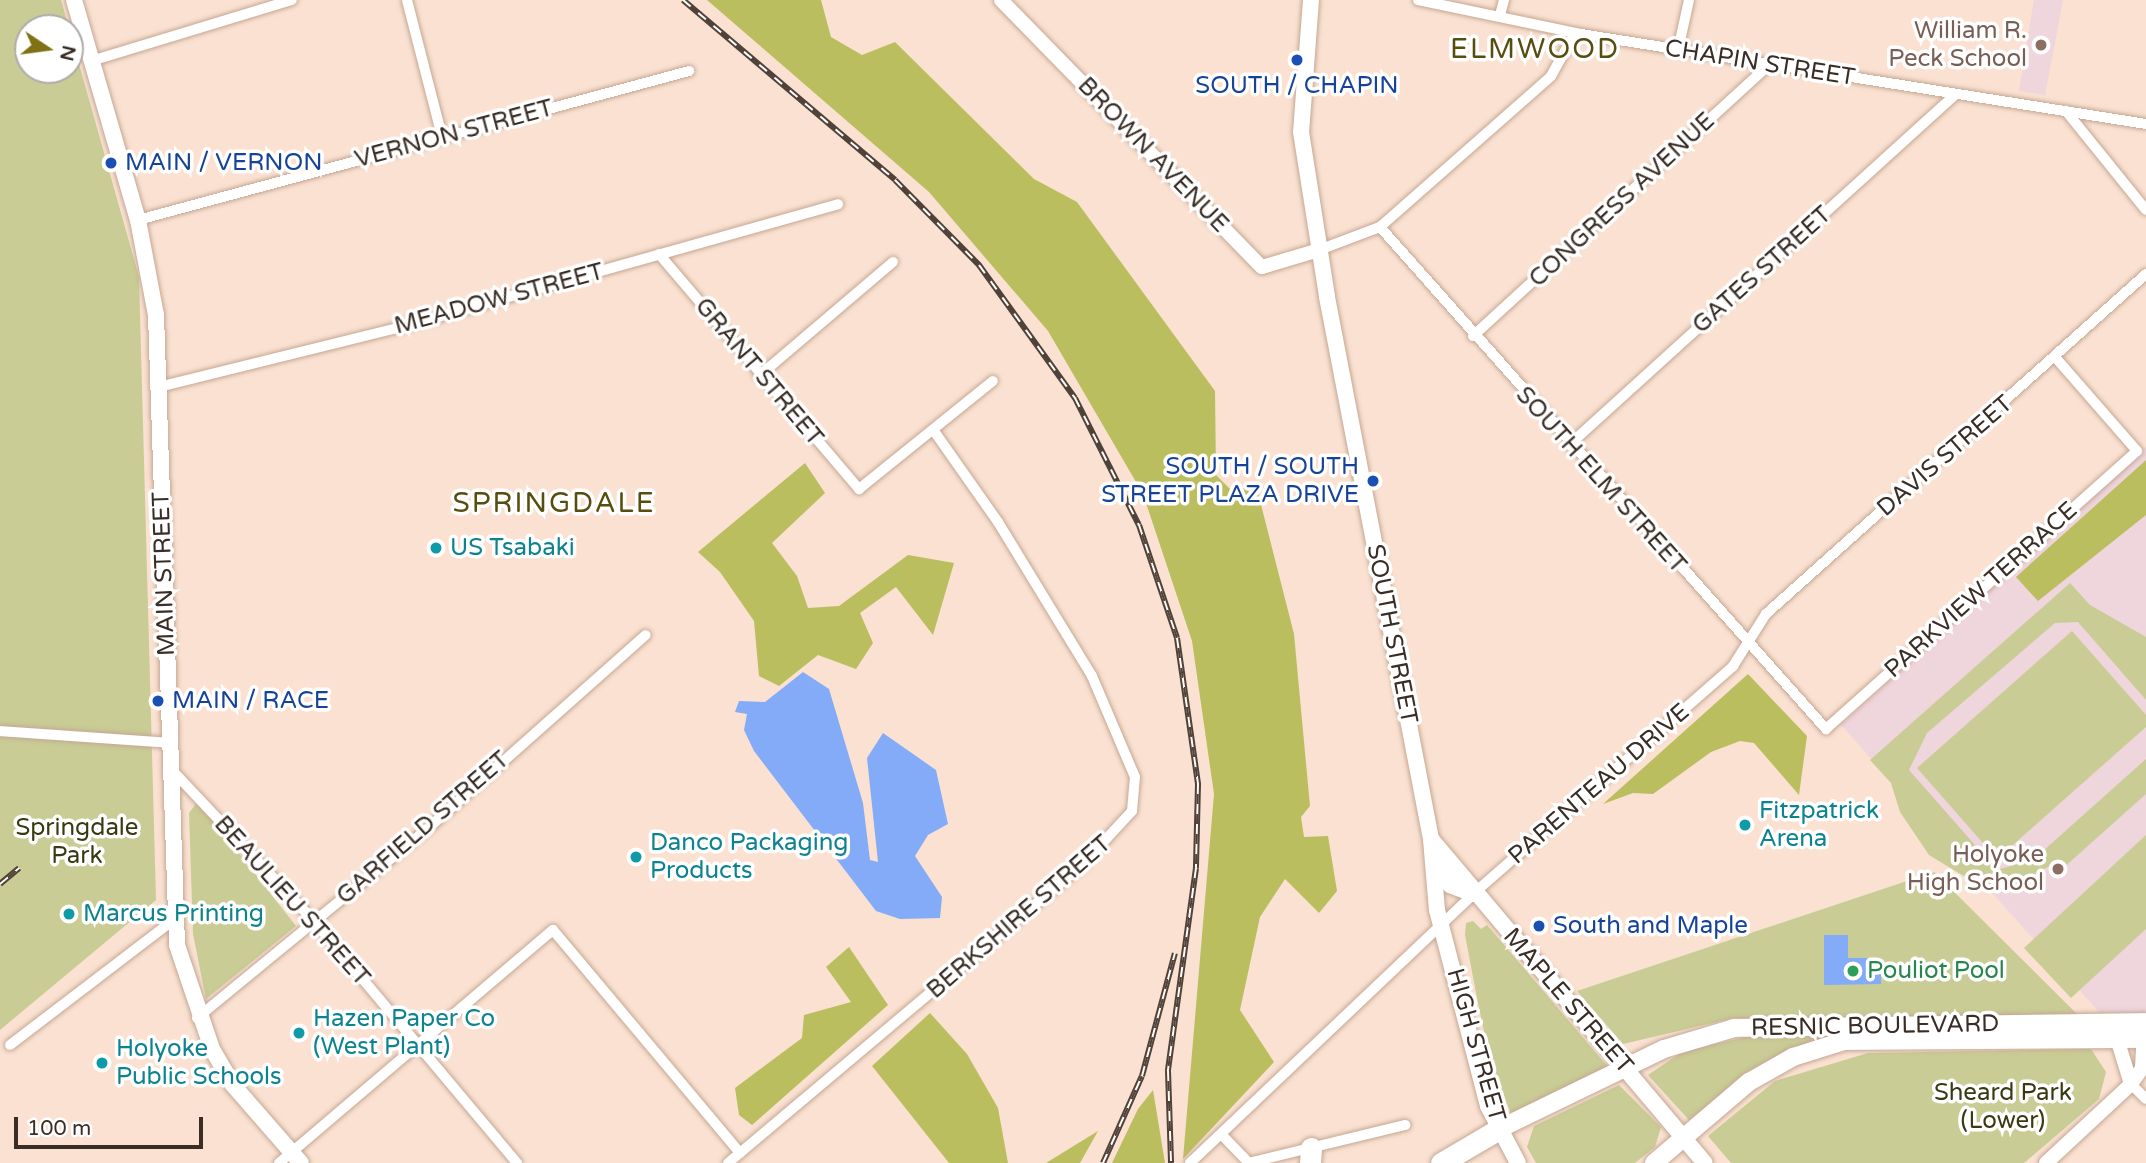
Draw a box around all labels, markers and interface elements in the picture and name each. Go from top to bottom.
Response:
north arrow [14,14,84,84]
place label: William R. Peck School [1888,17,2027,73]
district label: ELMWOOD [1451,32,1619,66]
street label: CHAPIN STREET [1663,34,1857,92]
marker: William R. Peck School [2033,37,2049,53]
text: N [55,43,80,63]
marker: SOUTH / CHAPIN [1289,52,1305,68]
street label: BROWN AVENUE [1072,71,1234,239]
place label: SOUTH / CHAPIN [1195,72,1399,100]
street label: VERNON STREET [352,94,556,174]
street label: CONGRESS AVENUE [1523,107,1721,293]
place label: MAIN / VERNON [125,149,322,177]
marker: MAIN / VERNON [103,155,119,171]
street label: GATES STREET [1687,200,1837,340]
street label: MEADOW STREET [391,257,607,341]
street label: GRANT STREET [689,292,829,452]
street label: SOUTH ELM STREET [1510,381,1692,579]
street label: DAVIS STREET [1871,389,2019,523]
place label: SOUTH / SOUTH STREET PLAZA DRIVE [1101,453,1359,509]
marker: SOUTH / SOUTH STREET PLAZA DRIVE [1365,473,1381,489]
district label: SPRINGDALE [454,486,654,520]
street label: MAIN STREET [147,491,181,657]
street label: PARKVIEW TERRACE [1879,496,2083,684]
place label: US Tsabaki [450,534,575,562]
marker: US Tsabaki [428,540,444,556]
street label: SOUTH STREET [1360,542,1424,726]
place label: MAIN / RACE [172,687,329,715]
marker: MAIN / RACE [150,693,166,709]
street label: PARENTEAU DRIVE [1503,698,1695,870]
street label: GARFIELD STREET [331,745,515,911]
place label: Fitzpatrick Arena [1759,797,1879,853]
street label: BEAULIEU STREET [208,810,376,992]
park label: Springdale Park [16,814,138,870]
marker: Fitzpatrick Arena [1737,817,1753,833]
place label: Danco Packaging Products [650,829,848,885]
street label: BERKSHIRE STREET [921,829,1117,1005]
place label: Holyoke High School [1907,841,2044,897]
marker: Danco Packaging Products [628,849,644,865]
marker: Holyoke High School [2050,861,2066,877]
place label: Marcus Printing [83,900,264,928]
marker: Marcus Printing [61,906,77,922]
place label: South and Maple [1553,912,1748,940]
marker: South and Maple [1531,918,1547,934]
street label: MAPLE STREET [1497,922,1639,1080]
place label: Pouliot Pool [1867,957,2005,985]
marker: Pouliot Pool [1845,963,1861,979]
street label: HIGH STREET [1440,965,1512,1125]
place label: Hazen Paper Co (West Plant) [313,1005,495,1061]
street label: RESNIC BOULEVARD [1751,1009,1999,1043]
marker: Hazen Paper Co (West Plant) [291,1025,307,1041]
place label: Holyoke Public Schools [116,1035,282,1091]
marker: Holyoke Public Schools [94,1055,110,1071]
park label: Sheard Park (Lower) [1934,1079,2072,1135]
scale bar [18,1104,206,1148]
text: 100 m [27,1116,91,1141]

